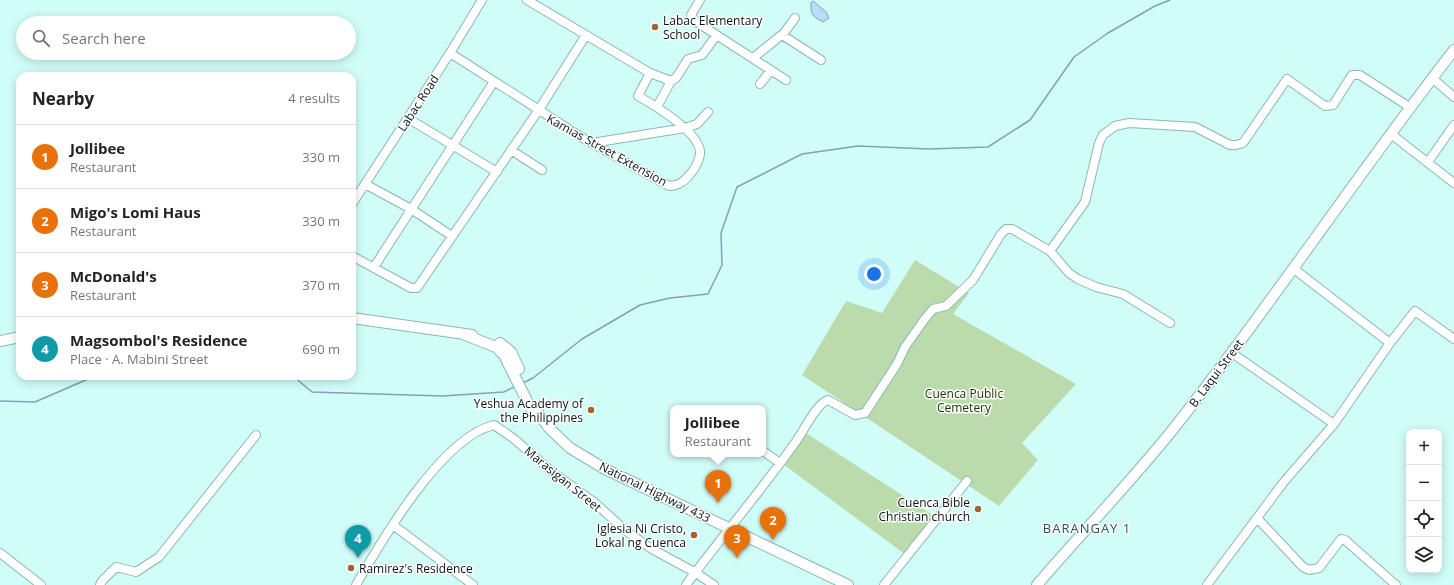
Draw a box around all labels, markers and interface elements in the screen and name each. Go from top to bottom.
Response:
place label: Labac Elementary School [663,12,763,43]
search box [16,16,356,60]
marker: Labac Elementary School [650,22,660,32]
icon: search [30,27,52,49]
text: Search here [62,28,146,48]
street label: Labac Road [393,71,443,135]
text: Nearby [32,87,94,110]
text: 4 results [288,89,340,107]
street label: Kamias Street Extension [544,110,670,190]
text: Jollibee [70,138,125,158]
text: 1 [41,148,49,166]
text: 330 m [302,148,340,166]
text: Restaurant [70,158,137,176]
text: Migo's Lomi Haus [70,202,201,222]
text: 2 [41,212,49,230]
text: 330 m [302,212,340,230]
text: Restaurant [70,222,137,240]
your location [864,264,884,284]
text: McDonald's [70,266,157,286]
text: 3 [41,276,49,294]
text: 370 m [302,276,340,294]
text: Restaurant [70,286,137,304]
text: Magsombol's Residence [70,330,247,350]
street label: B. Laqui Street [1185,335,1247,411]
text: 4 [41,340,49,358]
text: 690 m [302,340,340,358]
text: Place · A. Mabini Street [70,350,208,368]
park label: Cuenca Public Cemetery [925,385,1003,416]
place label: Yeshua Academy of the Philippines [474,395,584,426]
marker: Yeshua Academy of the Philippines [586,405,596,415]
popup [670,405,766,457]
text: Jollibee [685,412,740,432]
map controls [1406,429,1442,573]
button: + [1406,429,1442,465]
text: Restaurant [685,432,751,450]
street label: Marasigan Street [521,443,605,515]
street label: National Highway 433 [597,458,714,526]
button: − [1406,465,1442,501]
pin: 1 [705,470,731,503]
place label: Cuenca Bible Christian church [879,494,970,525]
button: locate [1406,501,1442,537]
marker: Cuenca Bible Christian church [973,504,983,514]
pin: 2 [760,507,786,540]
district label: BARANGAY 1 [1043,519,1131,537]
place label: Iglesia Ni Cristo, Lokal ng Cuenca [595,520,686,551]
pin: 4 [345,525,371,558]
pin: 3 [724,525,750,558]
marker: Iglesia Ni Cristo, Lokal ng Cuenca [689,530,699,540]
button: layers [1406,537,1442,573]
place label: Ramirez's Residence [359,560,473,577]
marker: Ramirez's Residence [346,563,356,573]

